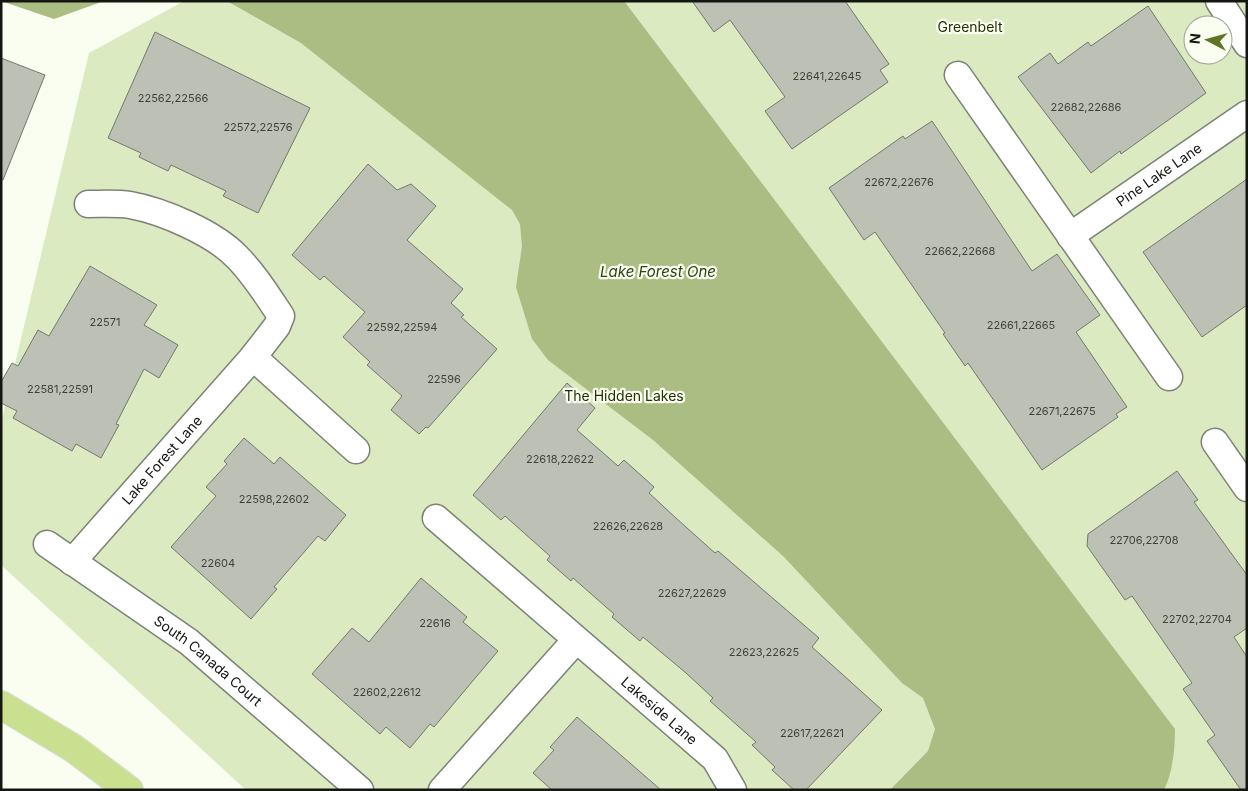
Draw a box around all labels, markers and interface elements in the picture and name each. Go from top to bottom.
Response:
north arrow [1183,15,1233,65]
park label: Greenbelt [938,18,1003,35]
text: N [1186,32,1204,45]
house number: 22641,22645 [793,69,862,83]
house number: 22562,22566 [138,91,208,105]
house number: 22682,22686 [1051,100,1122,114]
house number: 22572,22576 [223,120,293,134]
street label: Pine Lake Lane [1113,139,1205,210]
house number: 22672,22676 [864,175,934,189]
house number: 22662,22668 [925,244,996,258]
water label: Lake Forest One [600,262,716,281]
house number: 22571 [90,315,120,329]
house number: 22661,22665 [987,318,1056,332]
house number: 22592,22594 [367,320,437,334]
house number: 22596 [427,372,461,386]
house number: 22581,22591 [27,382,93,396]
park label: The Hidden Lakes [564,387,684,404]
house number: 22671,22675 [1028,404,1096,418]
street label: Lake Forest Lane [118,412,205,508]
house number: 22618,22622 [526,452,594,466]
house number: 22598,22602 [239,492,309,506]
house number: 22626,22628 [593,519,663,533]
house number: 22706,22708 [1109,533,1179,547]
house number: 22604 [201,556,235,570]
house number: 22627,22629 [658,586,727,600]
street label: South Canada Court [151,612,266,710]
house number: 22702,22704 [1162,612,1232,626]
house number: 22616 [419,616,451,630]
house number: 22623,22625 [729,645,799,659]
street label: Lakeside Lane [618,673,701,748]
house number: 22602,22612 [353,685,421,699]
house number: 22617,22621 [780,726,844,740]

